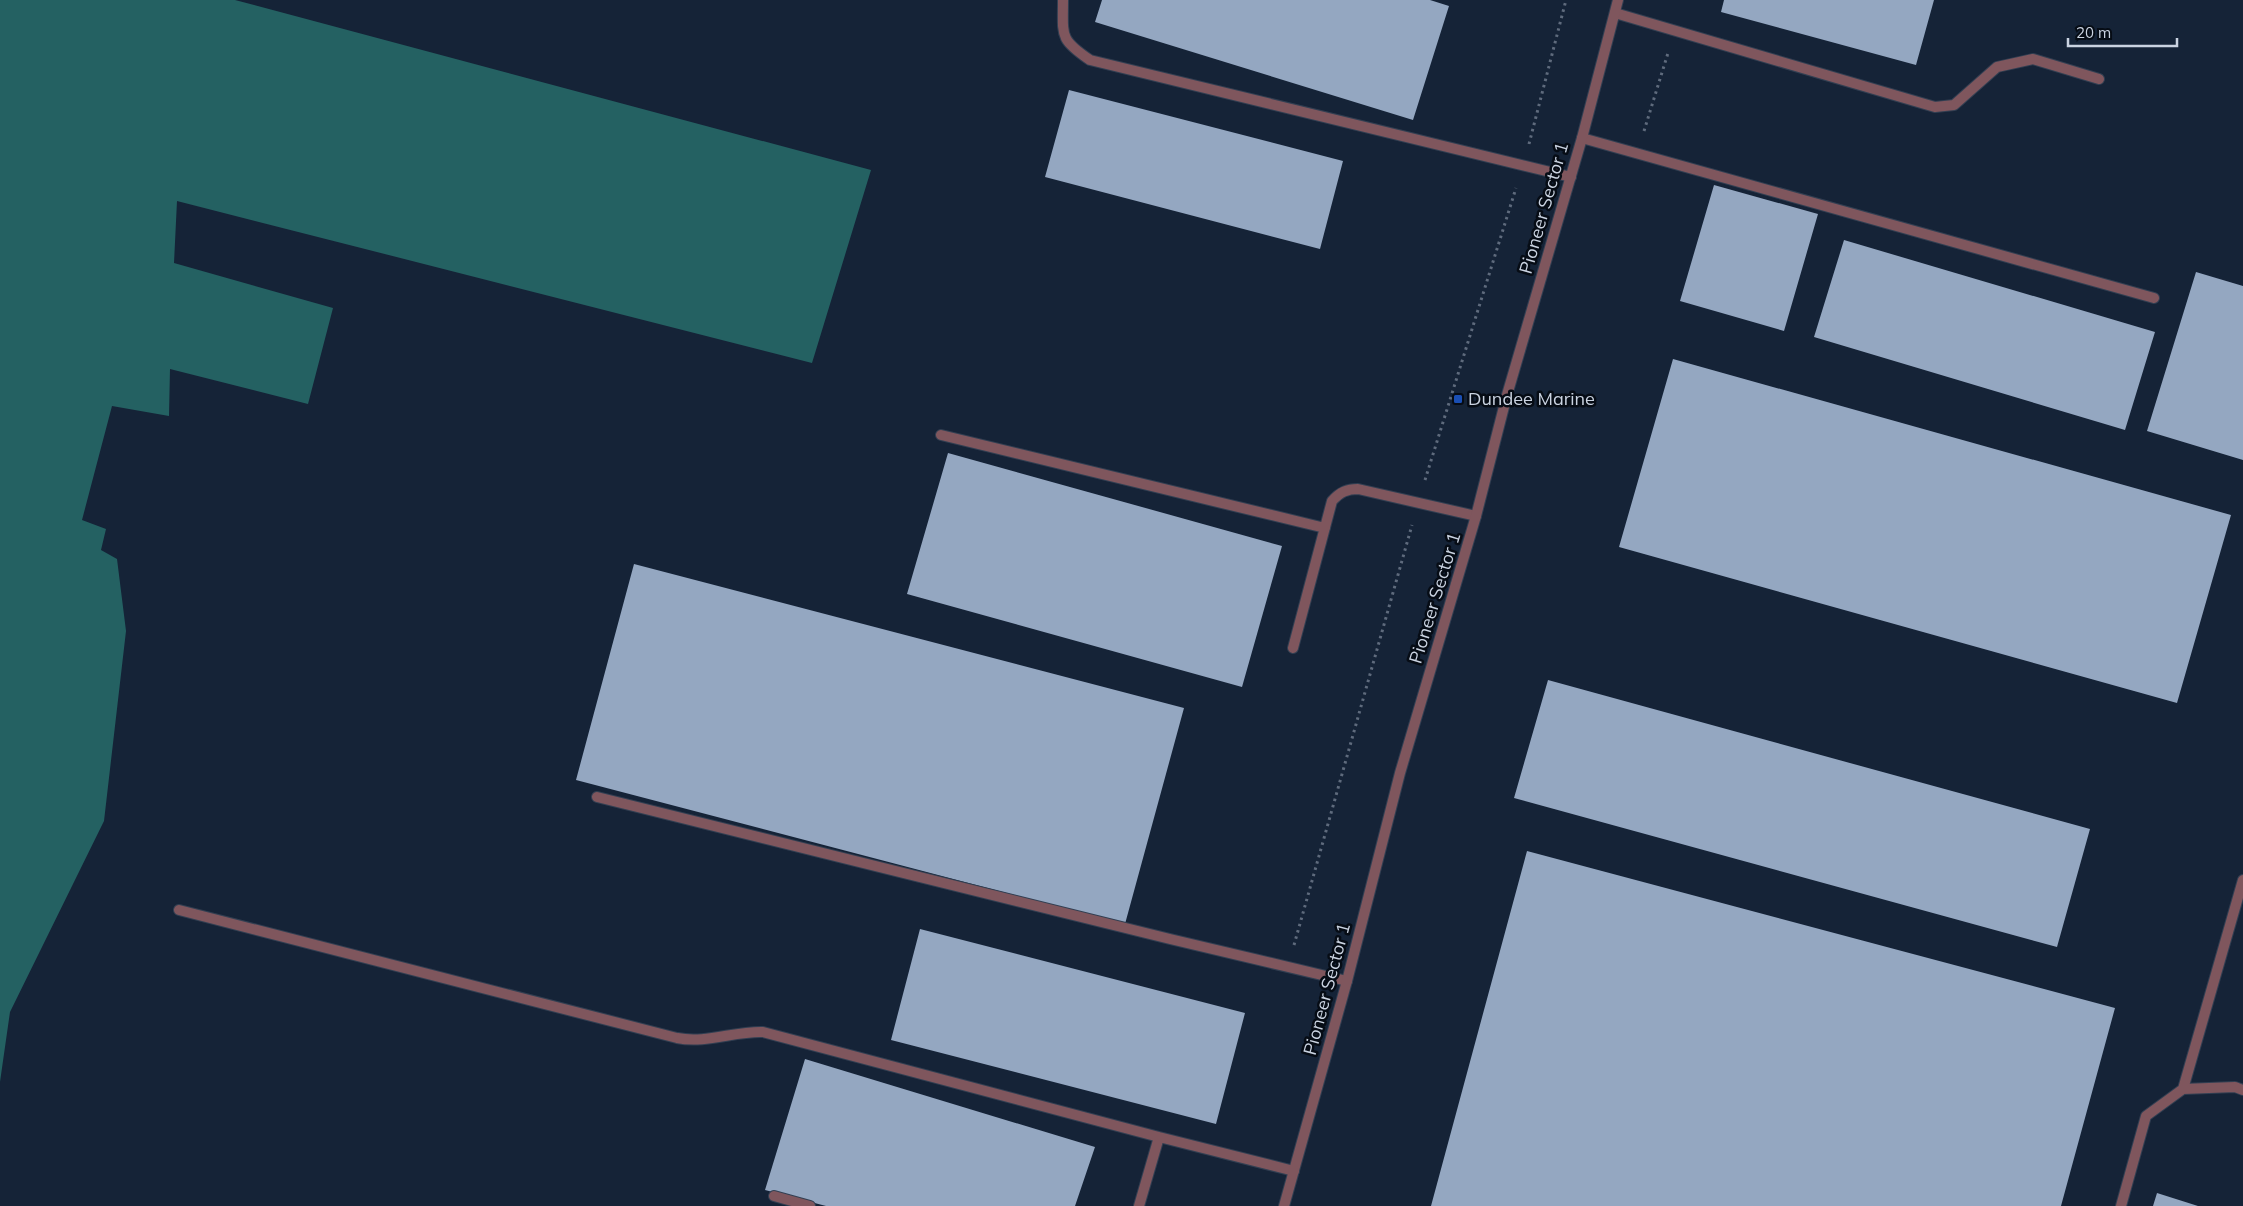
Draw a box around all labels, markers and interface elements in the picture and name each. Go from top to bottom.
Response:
scale bar [2068,15,2177,47]
text: 20 m [2076,23,2111,42]
street label: Pioneer Sector 1 [1514,139,1573,276]
place label: Dundee Marine [1468,387,1595,410]
marker: Dundee Marine [1452,393,1464,405]
street label: Pioneer Sector 1 [1404,529,1465,666]
street label: Pioneer Sector 1 [1298,920,1355,1058]

